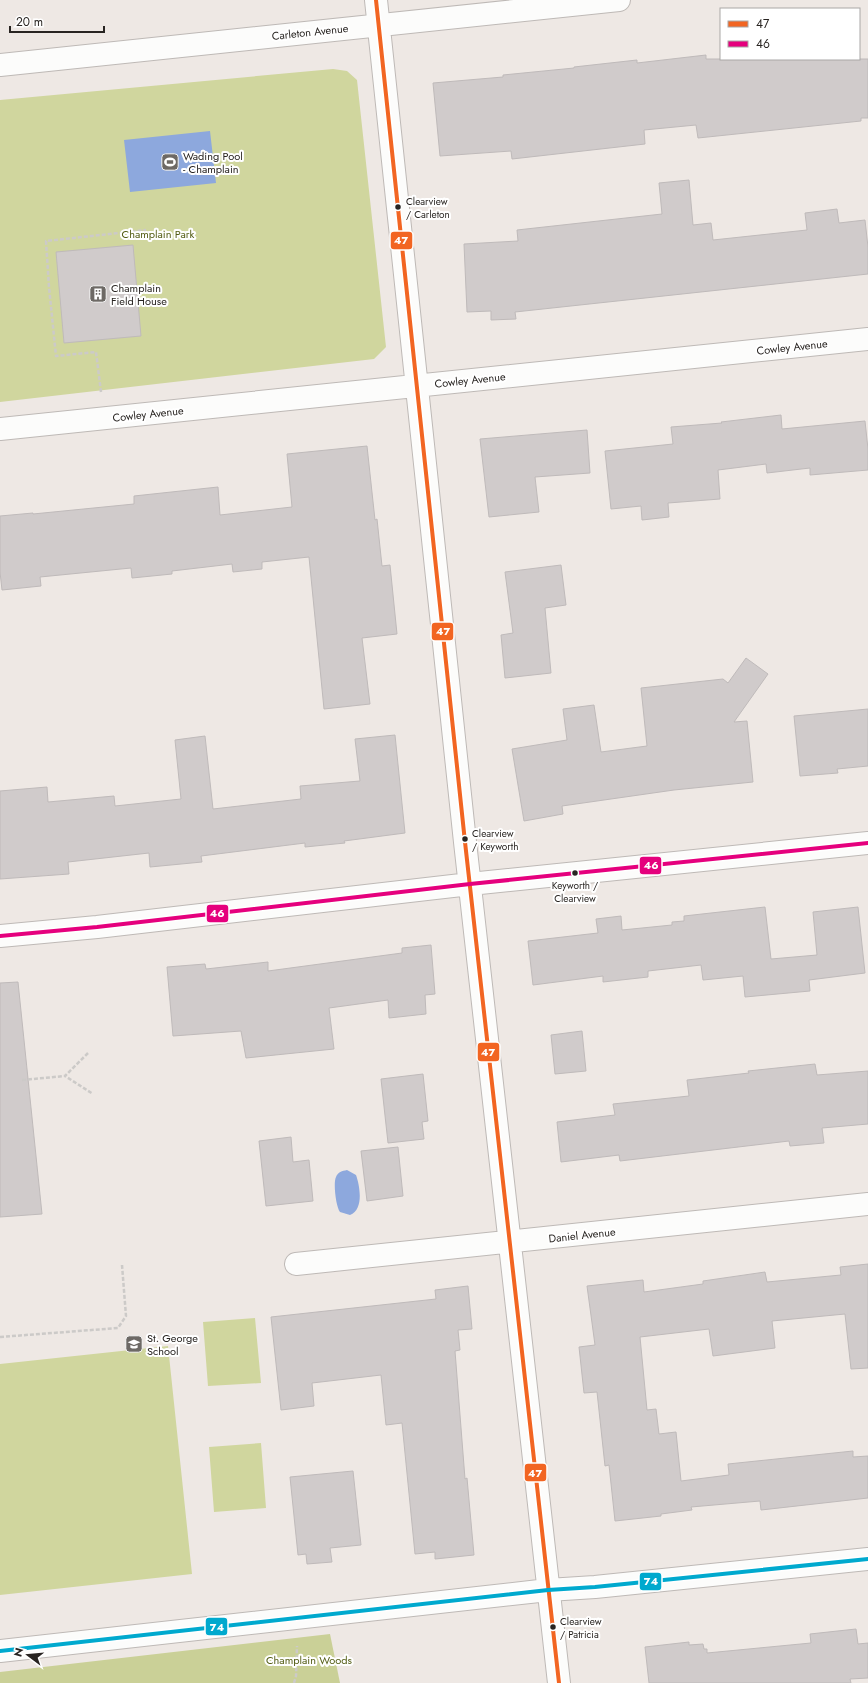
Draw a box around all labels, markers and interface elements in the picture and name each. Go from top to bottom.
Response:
scale bar [10,8,104,34]
legend [720,8,860,60]
text: 20 m [16,13,43,31]
text: 47 [756,15,770,33]
street label: Carleton Avenue [271,20,349,44]
text: 46 [756,35,770,53]
place label: Wading Pool - Champlain [183,148,243,177]
sports icon: Wading Pool - Champlain [160,152,180,172]
place label: Clearview / Carleton [406,194,450,222]
marker: Clearview / Carleton [393,202,403,212]
park label: Champlain Park [122,226,195,242]
line badge: 47 [390,231,413,250]
text: 47 [394,232,409,248]
place label: Champlain Field House [111,280,167,309]
building icon: Champlain Field House [88,284,108,304]
street label: Cowley Avenue [756,335,829,359]
street label: Cowley Avenue [434,368,507,392]
street label: Cowley Avenue [112,402,185,426]
line badge: 47 [431,622,454,641]
text: 47 [436,623,451,639]
place label: Clearview / Keyworth [472,826,518,854]
marker: Clearview / Keyworth [460,834,470,844]
line badge: 46 [639,856,662,875]
text: 46 [643,857,659,873]
marker: Keyworth / Clearview [570,868,580,878]
place label: Keyworth / Clearview [552,878,598,906]
line badge: 46 [206,904,229,923]
text: 46 [209,905,225,921]
line badge: 47 [477,1042,500,1062]
text: 47 [481,1044,496,1060]
street label: Daniel Avenue [548,1223,617,1246]
place label: St. George School [147,1330,198,1359]
school or university icon: St. George School [124,1334,144,1354]
line badge: 47 [524,1463,547,1482]
text: 47 [528,1465,543,1481]
line badge: 74 [639,1572,662,1591]
text: 74 [644,1573,658,1589]
place label: Clearview / Patricia [560,1614,602,1642]
line badge: 74 [205,1617,228,1636]
text: 74 [210,1619,224,1635]
marker: Clearview / Patricia [548,1622,558,1632]
north arrow [8,1635,48,1675]
text: N [9,1646,27,1659]
park label: Champlain Woods [266,1652,353,1668]

